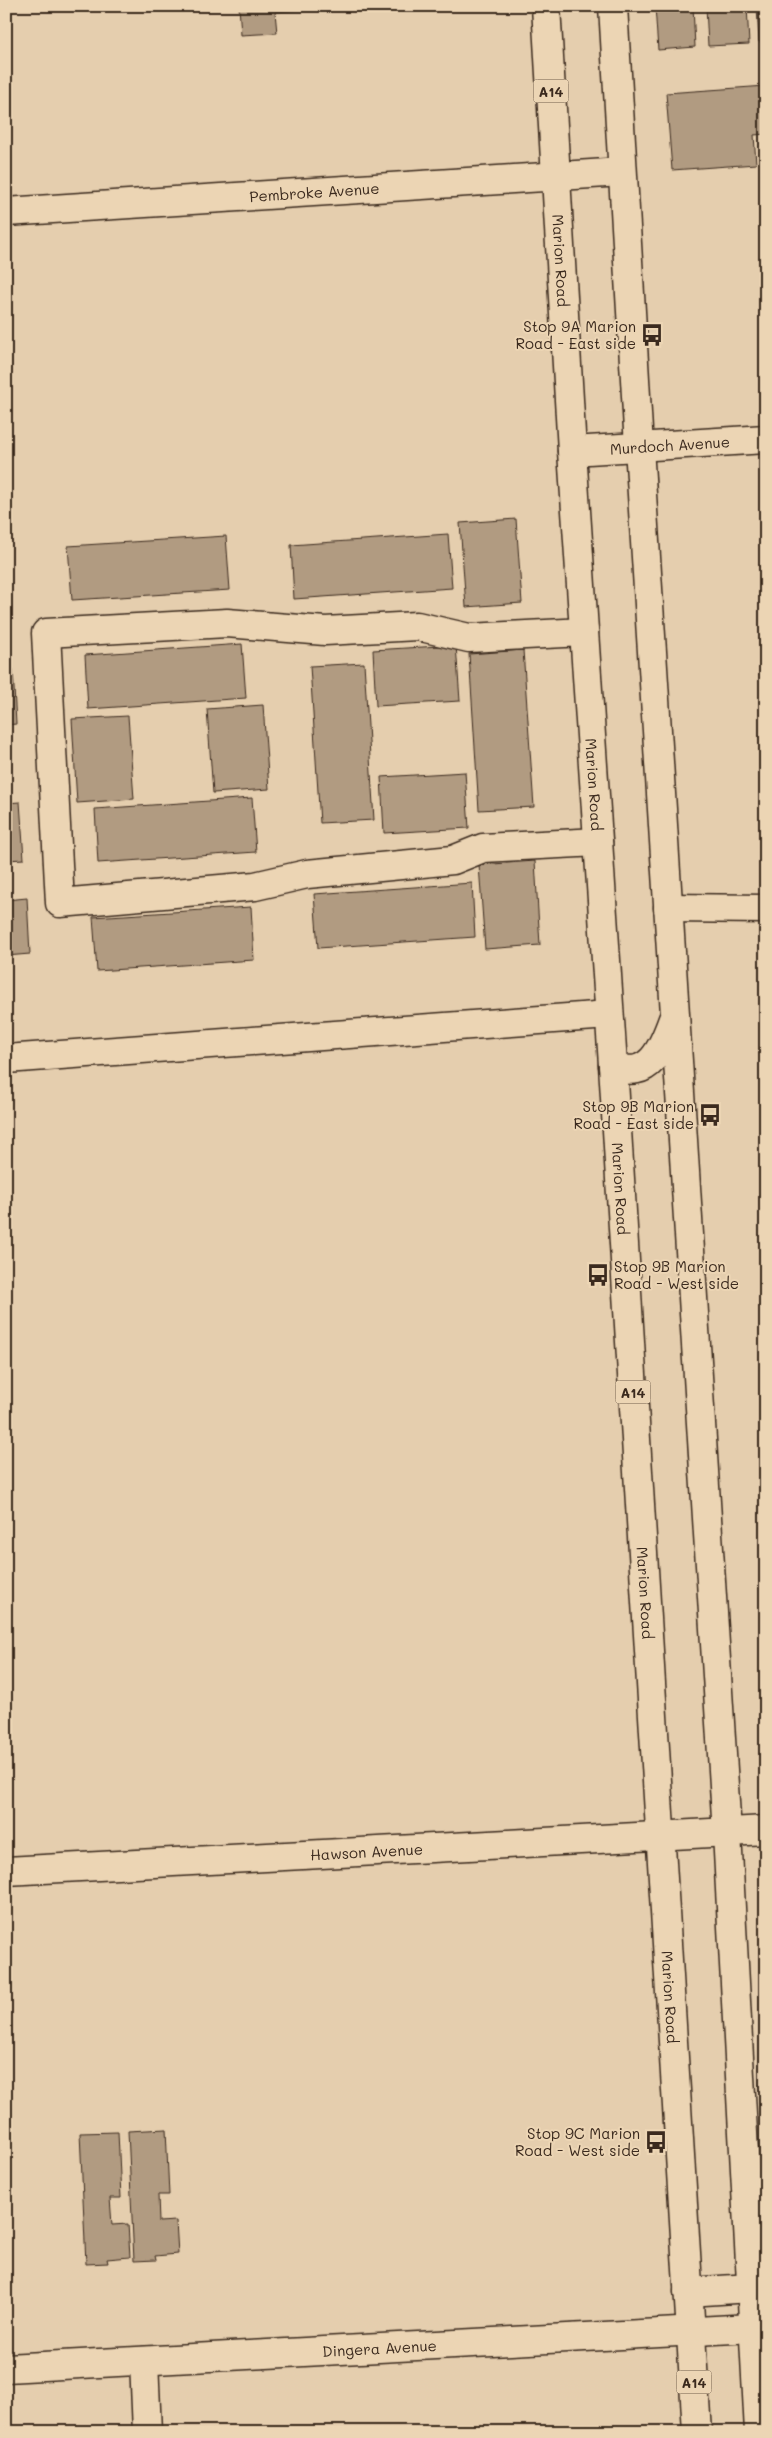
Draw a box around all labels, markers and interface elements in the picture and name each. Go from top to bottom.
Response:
road number: A14 [534,80,568,102]
street label: Pembroke Avenue [249,178,380,206]
street label: Marion Road [548,214,574,308]
place label: Stop 9A Marion Road - East side [515,316,636,353]
bus stop icon: Stop 9A Marion Road - East side [639,322,665,348]
street label: Murdoch Avenue [609,431,730,459]
street label: Marion Road [581,737,607,832]
place label: Stop 9B Marion Road - East side [573,1096,694,1133]
bus stop icon: Stop 9B Marion Road - East side [697,1102,723,1128]
street label: Marion Road [608,1142,633,1236]
place label: Stop 9B Marion Road - West side [614,1256,739,1293]
bus stop icon: Stop 9B Marion Road - West side [585,1262,611,1288]
road number: A14 [616,1380,650,1404]
street label: Marion Road [633,1546,658,1640]
street label: Hawson Avenue [310,1839,423,1865]
street label: Marion Road [657,1950,683,2044]
place label: Stop 9C Marion Road - West side [515,2123,640,2160]
bus stop icon: Stop 9C Marion Road - West side [643,2129,669,2155]
street label: Dingera Avenue [322,2335,437,2361]
road number: A14 [676,2370,712,2394]

